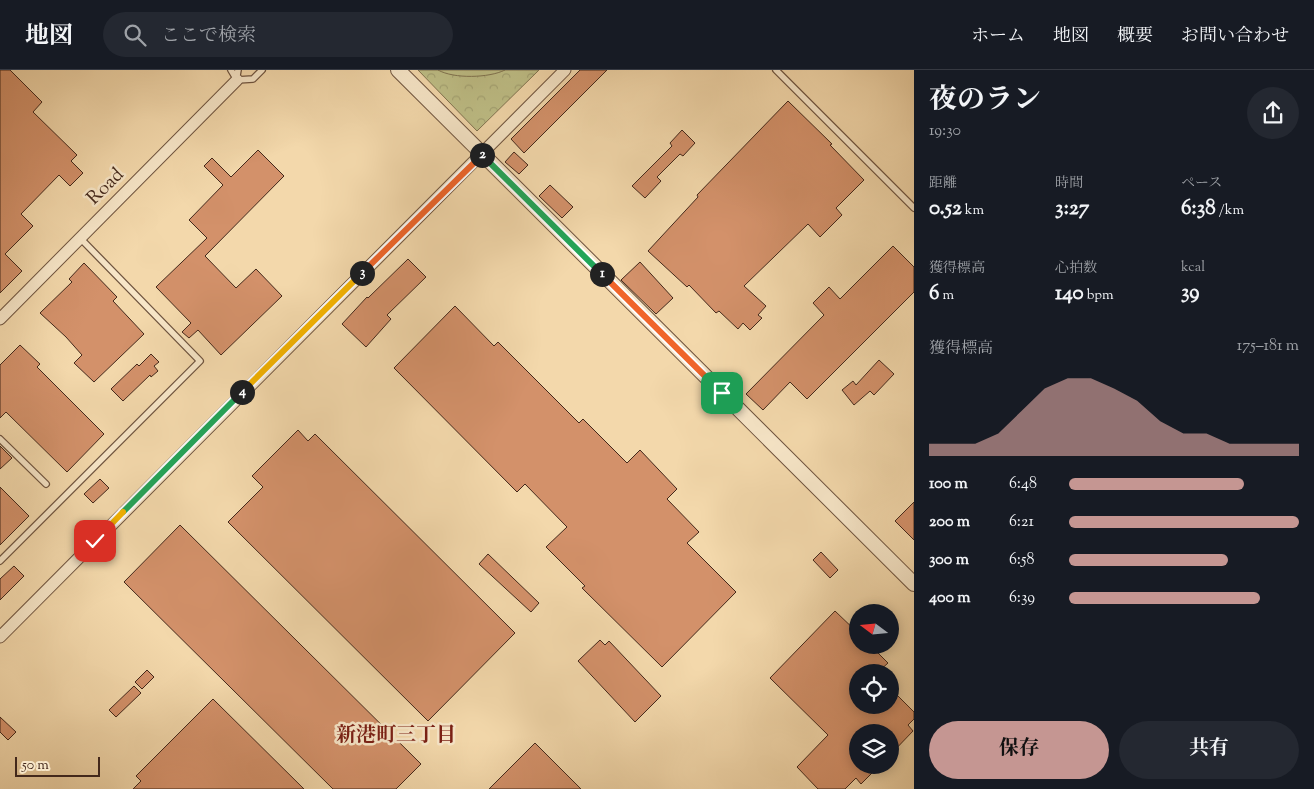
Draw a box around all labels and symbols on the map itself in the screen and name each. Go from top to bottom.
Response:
pin: 2 [470,142,494,168]
street label: Road [81,162,131,212]
pin: 3 [350,260,374,286]
pin: 1 [590,262,614,286]
pin [701,372,743,414]
pin: 4 [230,380,254,404]
pin [74,520,116,562]
north arrow [849,604,899,654]
district label: 新港町三丁目 [336,722,456,751]
scale bar [15,754,100,777]

